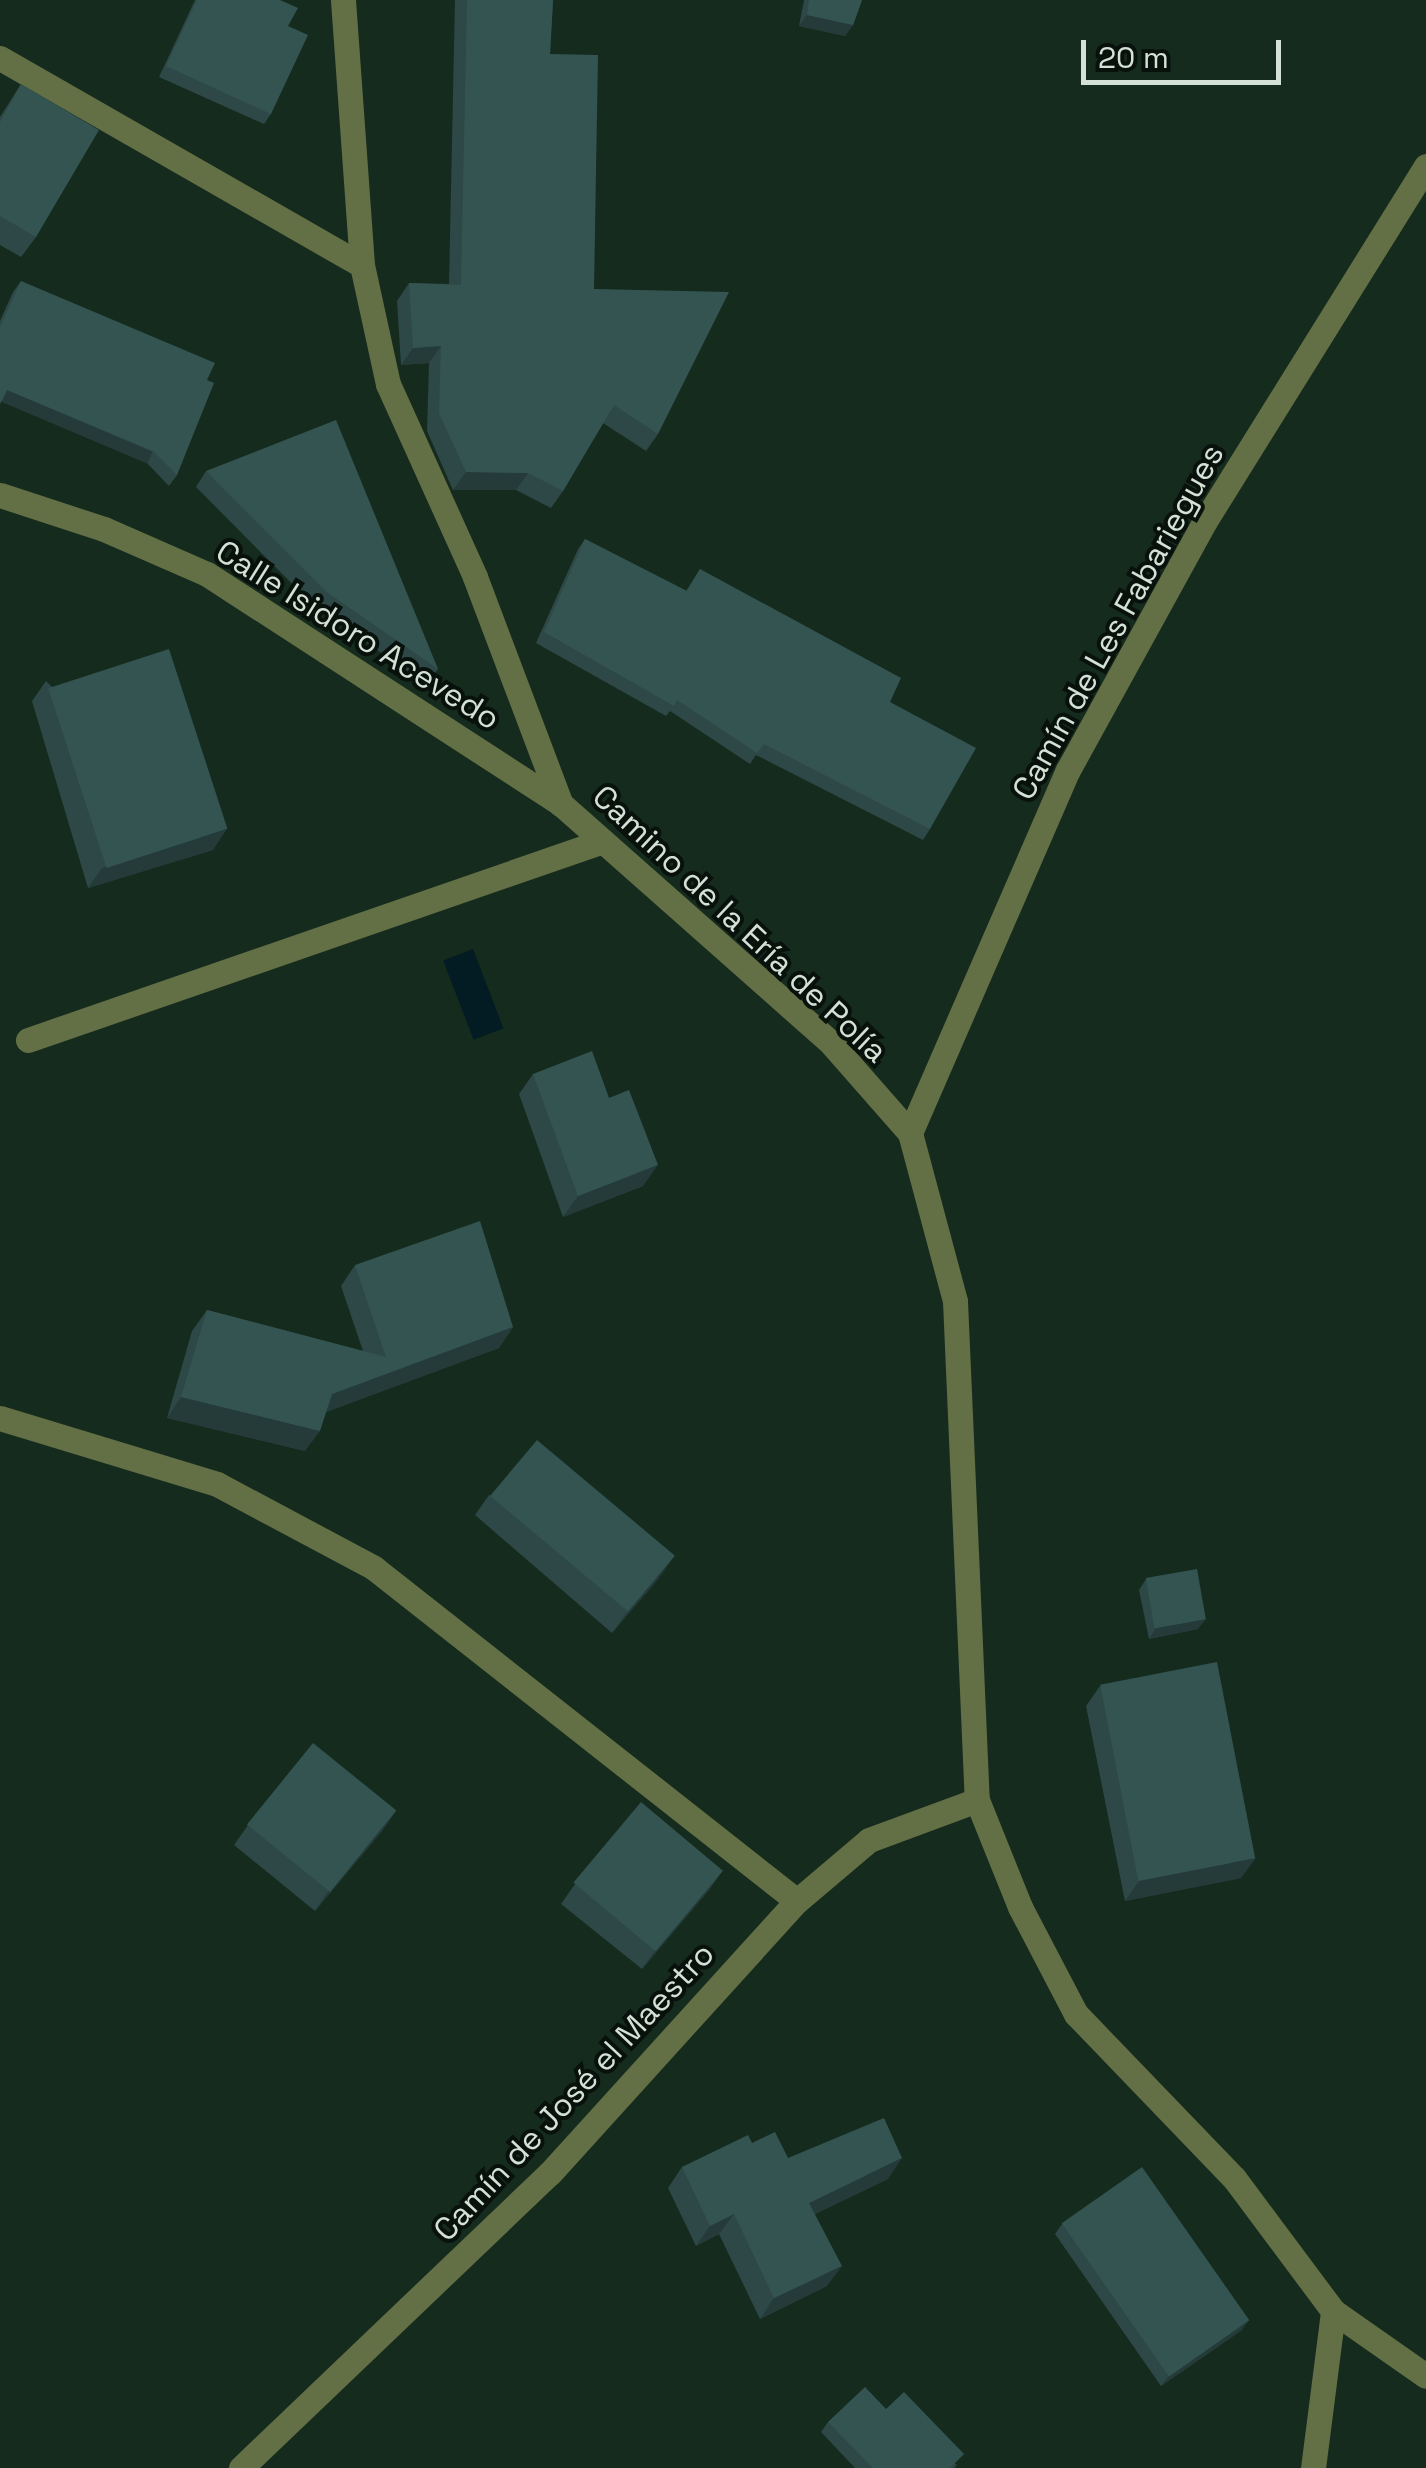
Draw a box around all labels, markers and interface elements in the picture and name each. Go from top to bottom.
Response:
scale bar [1086,20,1286,82]
text: 20 m [1098,38,1169,77]
street label: Camín de Les Fabariegues [1004,438,1232,806]
street label: Calle Isidoro Acevedo [209,532,507,738]
street label: Camino de la Ería de Polía [585,777,895,1071]
street label: Camín de José el Maestro [426,1935,722,2249]

